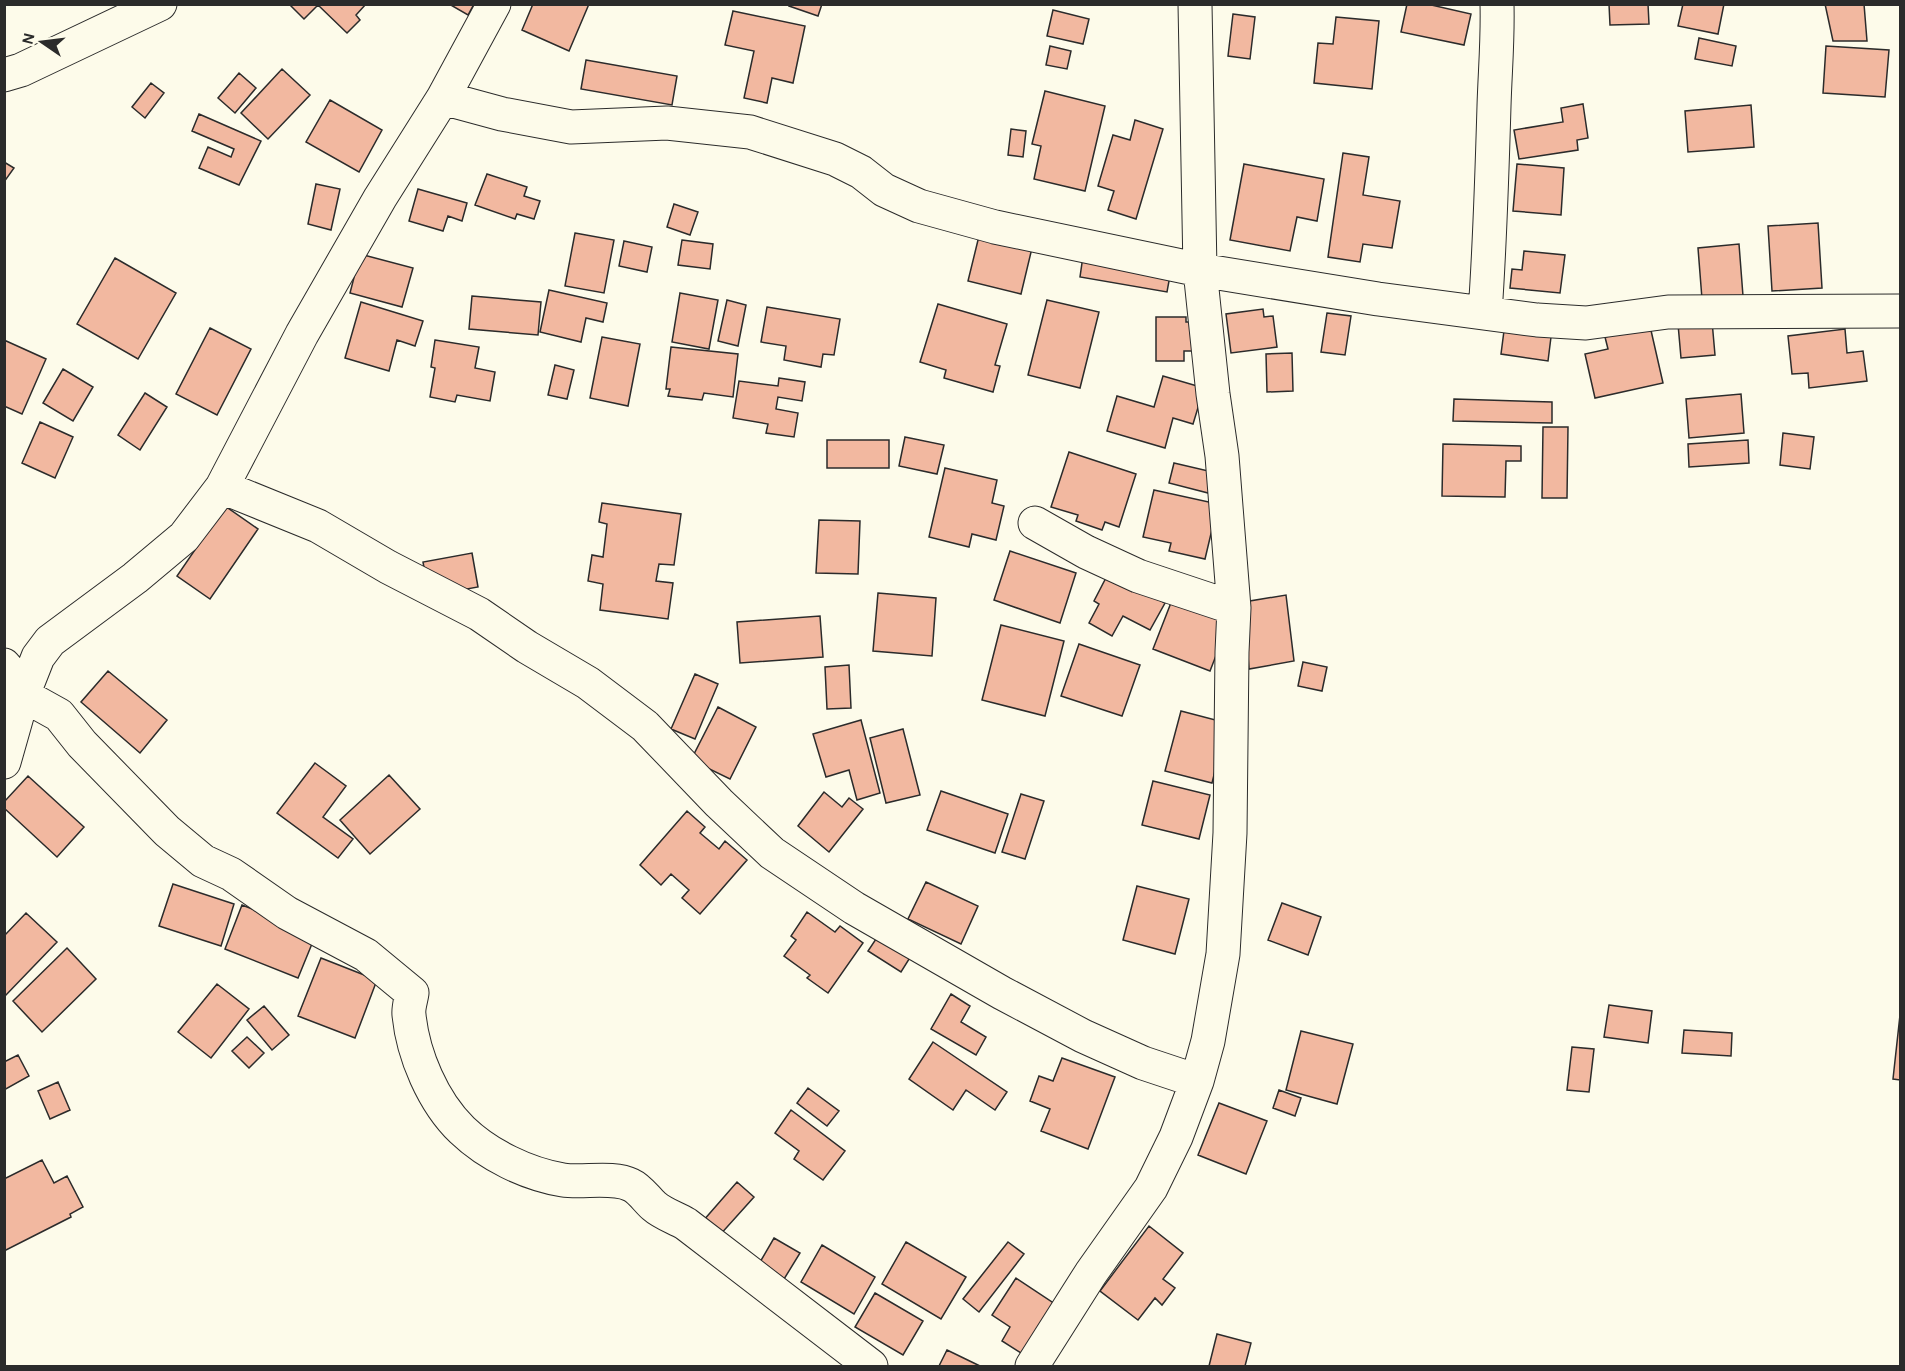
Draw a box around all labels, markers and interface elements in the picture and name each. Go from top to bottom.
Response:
north arrow [12,12,72,72]
text: N [17,31,39,46]

